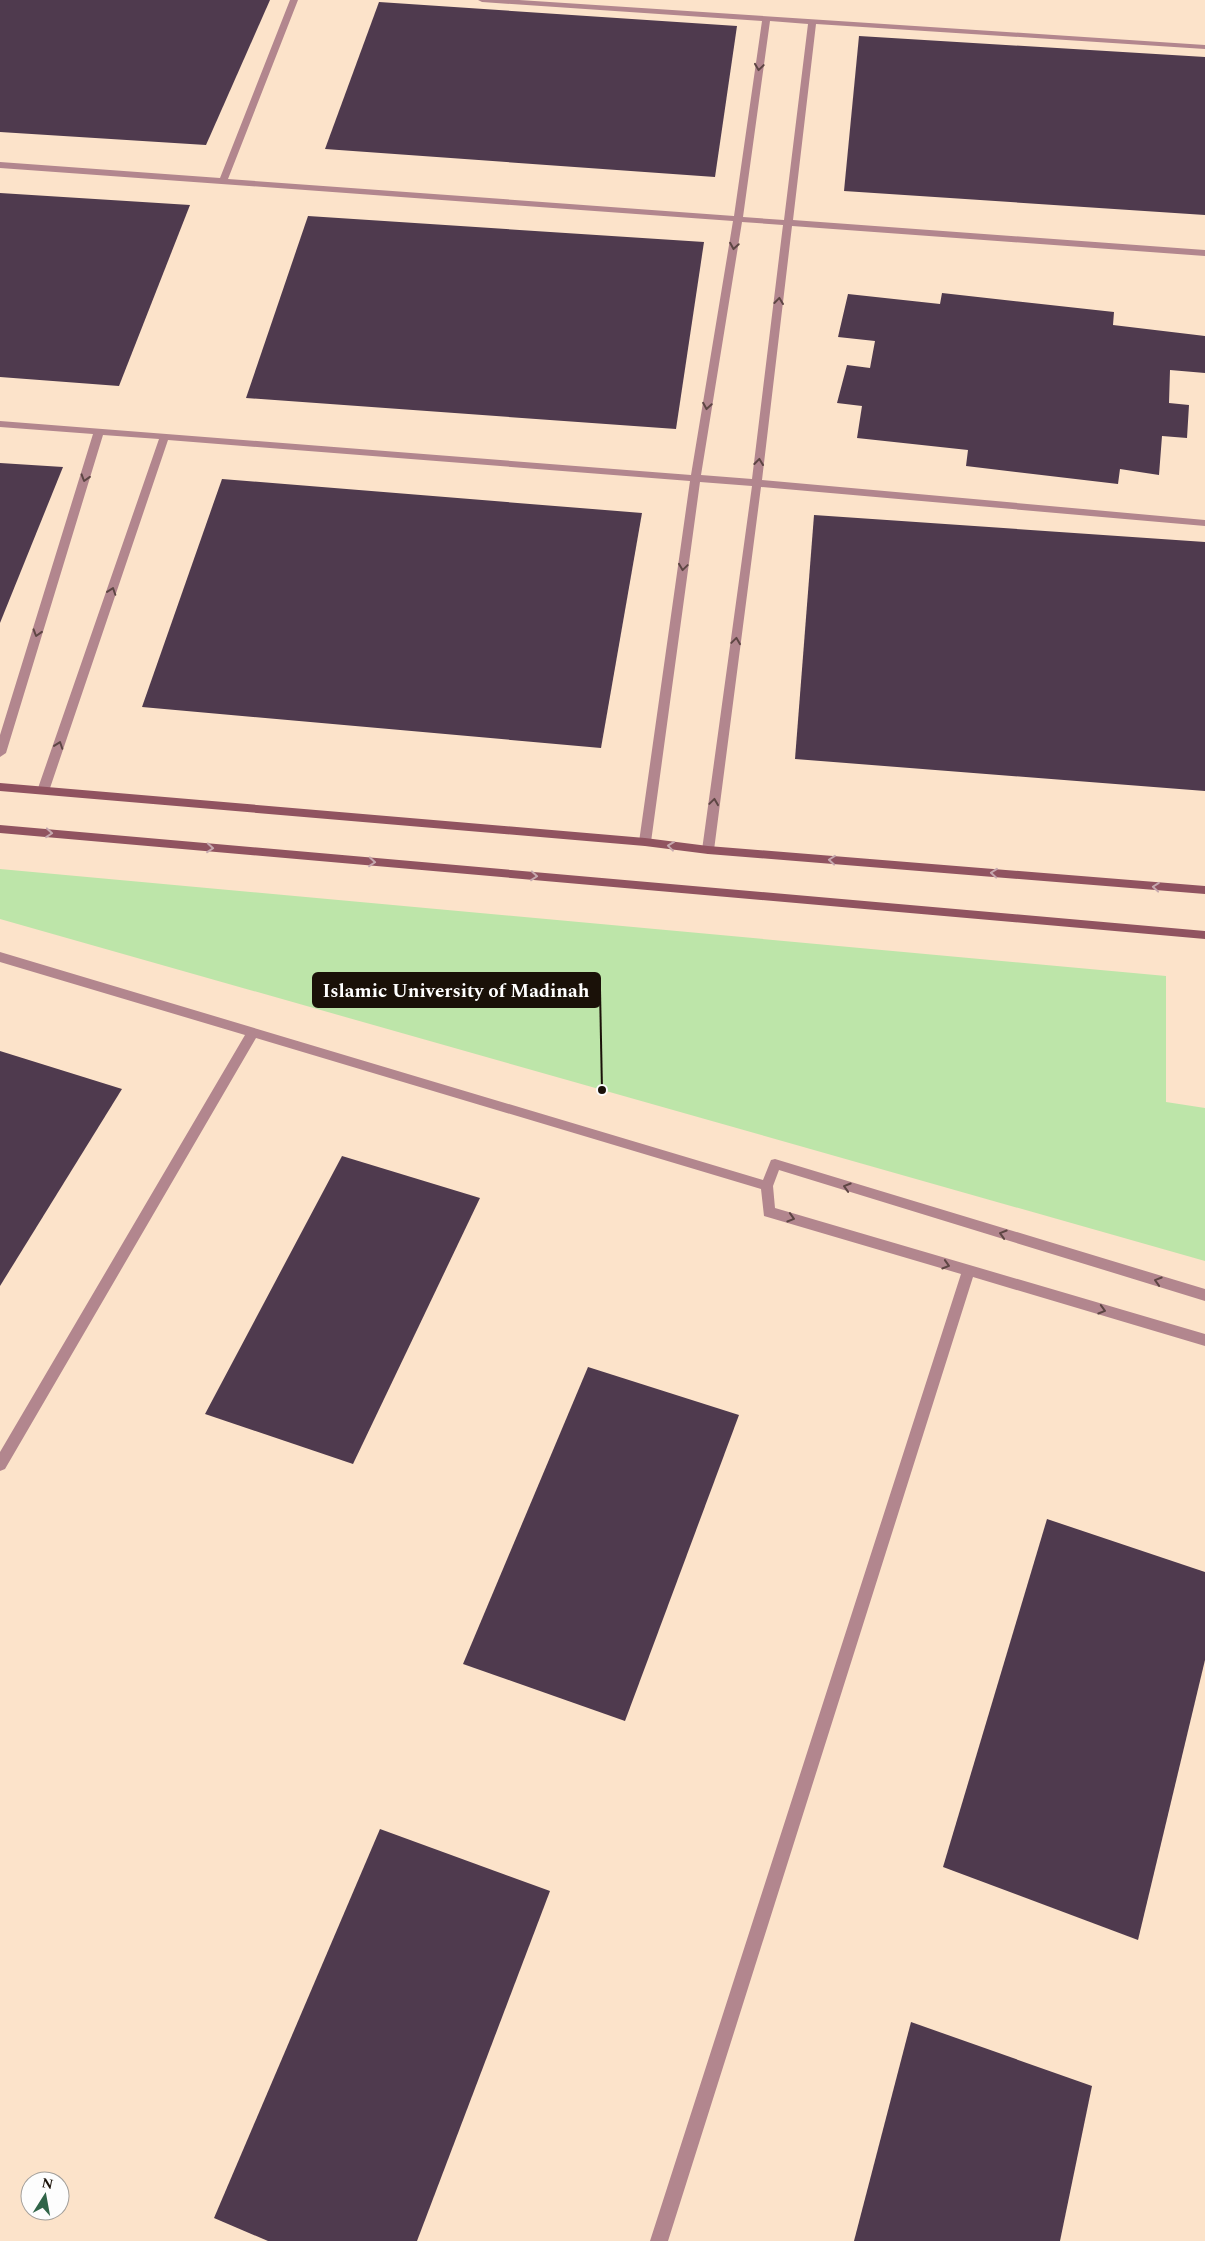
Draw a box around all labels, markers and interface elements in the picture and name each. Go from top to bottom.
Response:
one-way arrow [754,64,765,72]
one-way arrow [729,241,739,250]
one-way arrow [773,297,784,305]
one-way arrow [703,402,713,410]
one-way arrow [753,458,764,466]
one-way arrow [80,473,90,482]
one-way arrow [678,563,689,571]
one-way arrow [106,588,116,596]
one-way arrow [32,629,42,637]
one-way arrow [730,637,741,645]
one-way arrow [53,741,63,750]
one-way arrow [708,798,719,806]
one-way arrow [45,828,53,839]
one-way arrow [666,841,674,852]
one-way arrow [207,842,215,853]
one-way arrow [828,855,836,866]
one-way arrow [369,856,377,867]
one-way arrow [990,868,998,879]
one-way arrow [530,870,538,881]
one-way arrow [1152,881,1160,892]
callout: Islamic University of Madinah [313,973,600,1007]
text: Islamic University of Madinah [322,977,590,1006]
one-way arrow [844,1182,852,1192]
one-way arrow [786,1213,794,1223]
one-way arrow [999,1230,1008,1240]
one-way arrow [942,1259,950,1269]
one-way arrow [1155,1277,1163,1287]
one-way arrow [1098,1304,1107,1315]
north arrow [20,2171,70,2221]
text: N [40,2172,55,2195]

